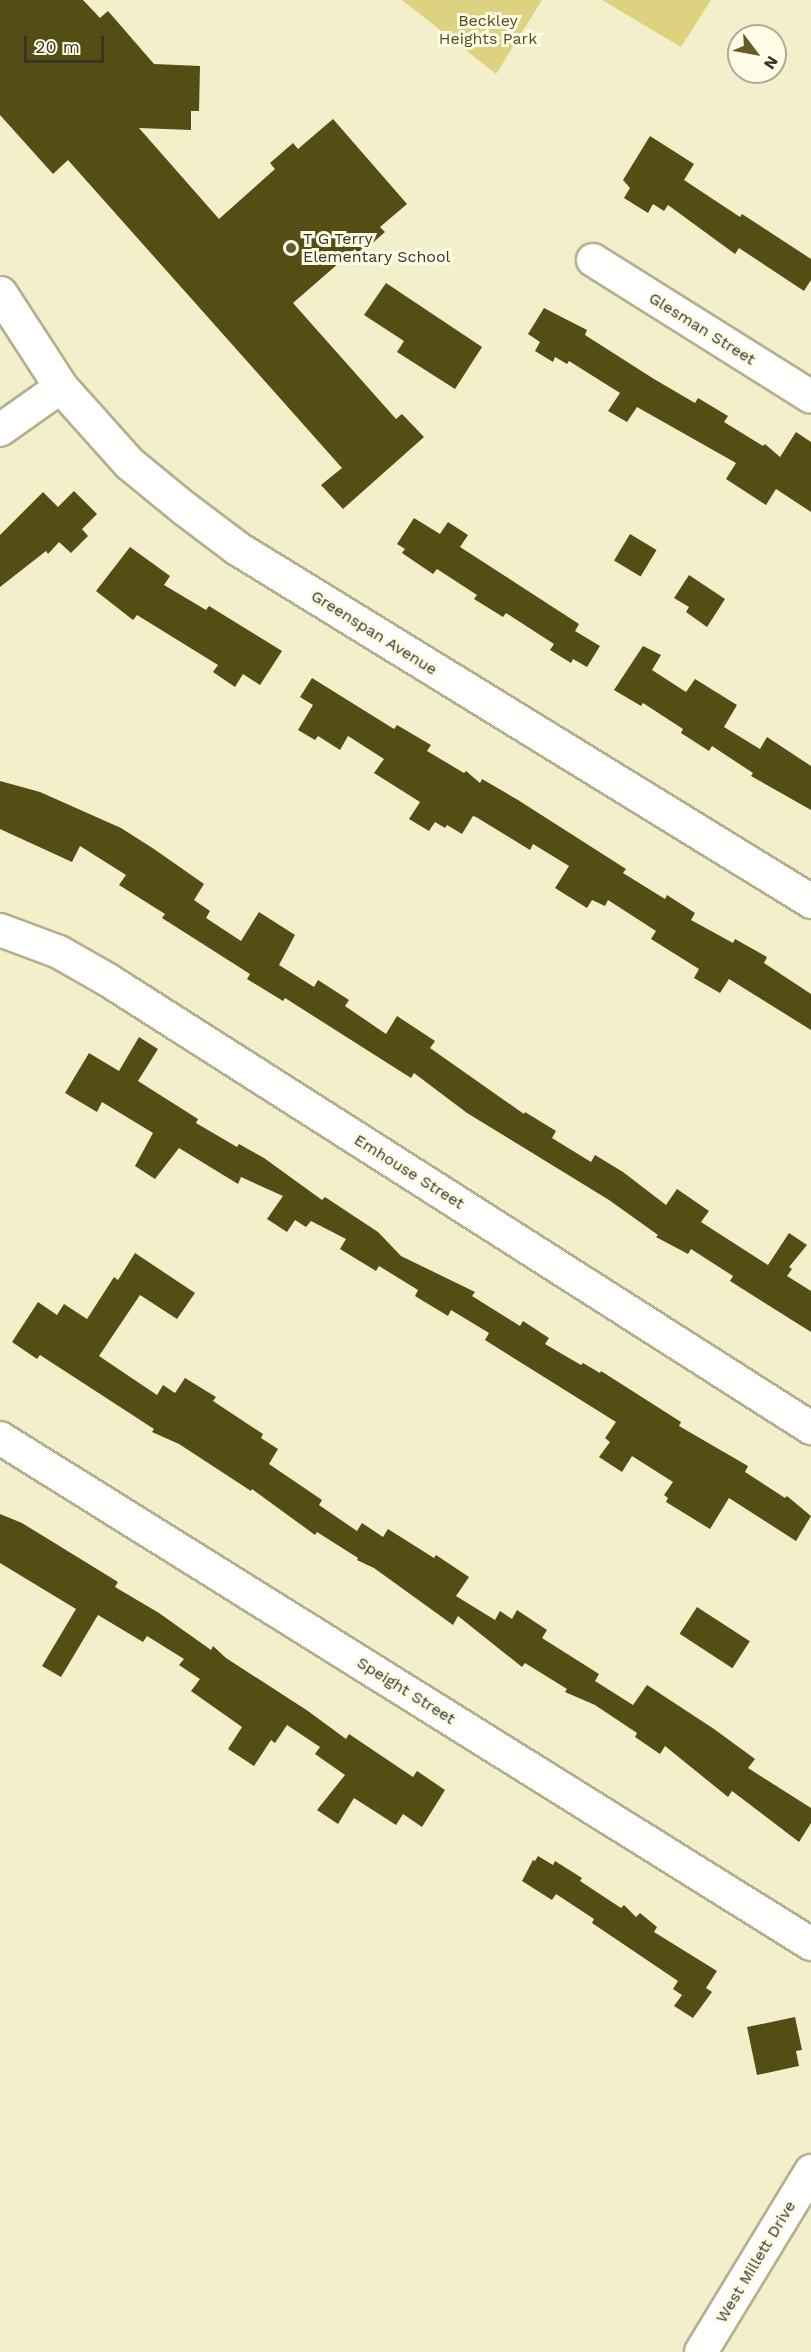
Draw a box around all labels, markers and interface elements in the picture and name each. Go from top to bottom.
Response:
park label: Beckley Heights Park [439,11,537,49]
scale bar [27,24,106,62]
north arrow [727,24,787,84]
text: 20 m [35,36,80,57]
text: N [760,53,782,73]
place label: T G Terry Elementary School [303,229,451,267]
marker: T G Terry Elementary School [284,241,298,255]
street label: Glesman Street [645,289,759,369]
street label: Greenspan Avenue [307,586,441,680]
street label: Emhouse Street [350,1130,468,1214]
street label: Speight Street [353,1653,459,1729]
street label: West Millett Drive [712,2197,800,2327]

